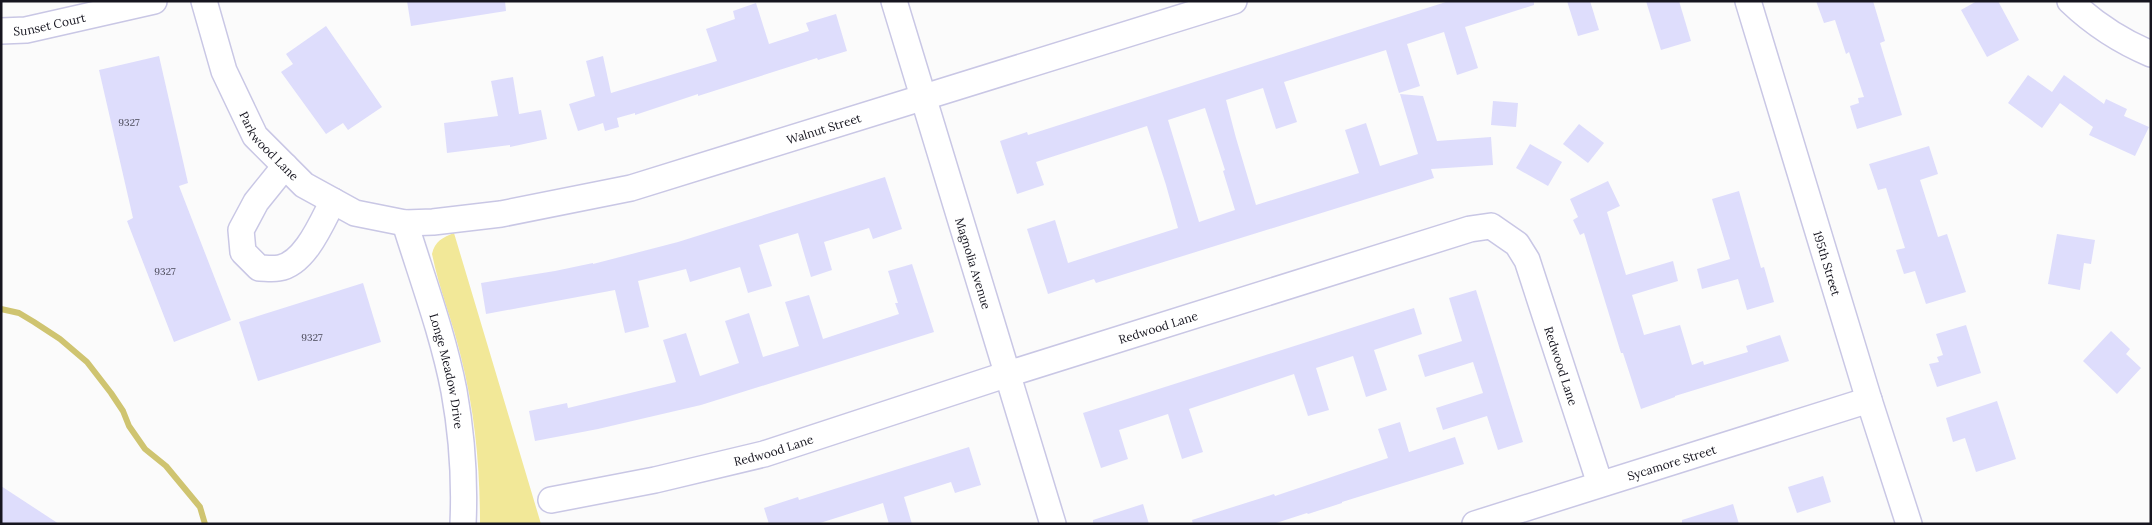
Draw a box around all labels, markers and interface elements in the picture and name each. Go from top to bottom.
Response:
street label: Sunset Court [13,9,87,38]
street label: Parkwood Lane [237,109,303,184]
street label: Walnut Street [784,110,863,147]
house number: 9327 [118,116,140,129]
street label: Magnolia Avenue [953,216,995,311]
street label: 195th Street [1811,229,1845,298]
house number: 9327 [154,265,176,278]
street label: Redwood Lane [1117,307,1200,346]
street label: Longe Meadow Drive [427,311,467,430]
street label: Redwood Lane [1542,324,1582,408]
house number: 9327 [301,331,323,344]
street label: Redwood Lane [732,431,815,468]
street label: Sycamore Street [1625,441,1718,483]

